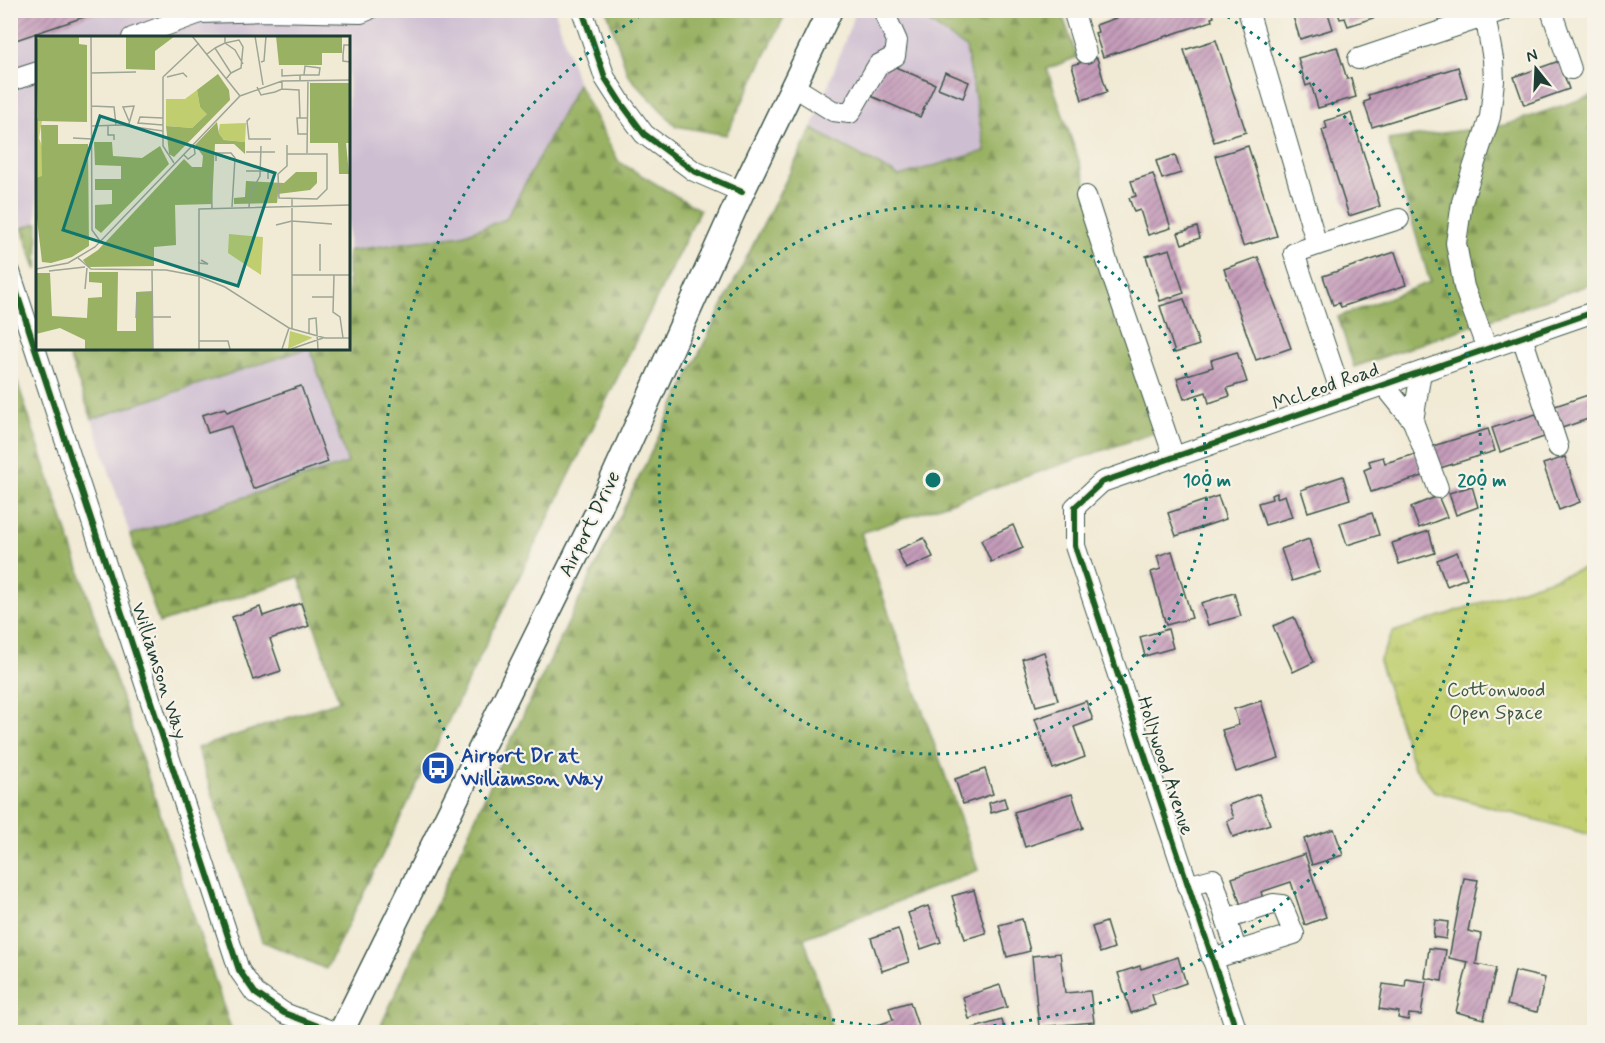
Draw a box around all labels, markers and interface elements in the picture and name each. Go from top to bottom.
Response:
inset map [36,36,350,350]
north arrow [1506,39,1566,99]
text: N [1524,45,1540,68]
street label: McLeod Road [1269,356,1383,418]
street label: Airport Drive [553,467,627,581]
text: 100 m [1183,469,1231,493]
text: 200 m [1457,469,1507,493]
centre of rings [923,470,943,490]
street label: Williamson Way [124,599,194,743]
park label: Cottonwood Open Space [1447,677,1545,727]
street label: Hollywood Avenue [1130,693,1200,839]
place label: Airport Dr at Williamson Way [460,743,603,793]
bus stop icon: Airport Dr at Williamson Way [420,750,456,786]

